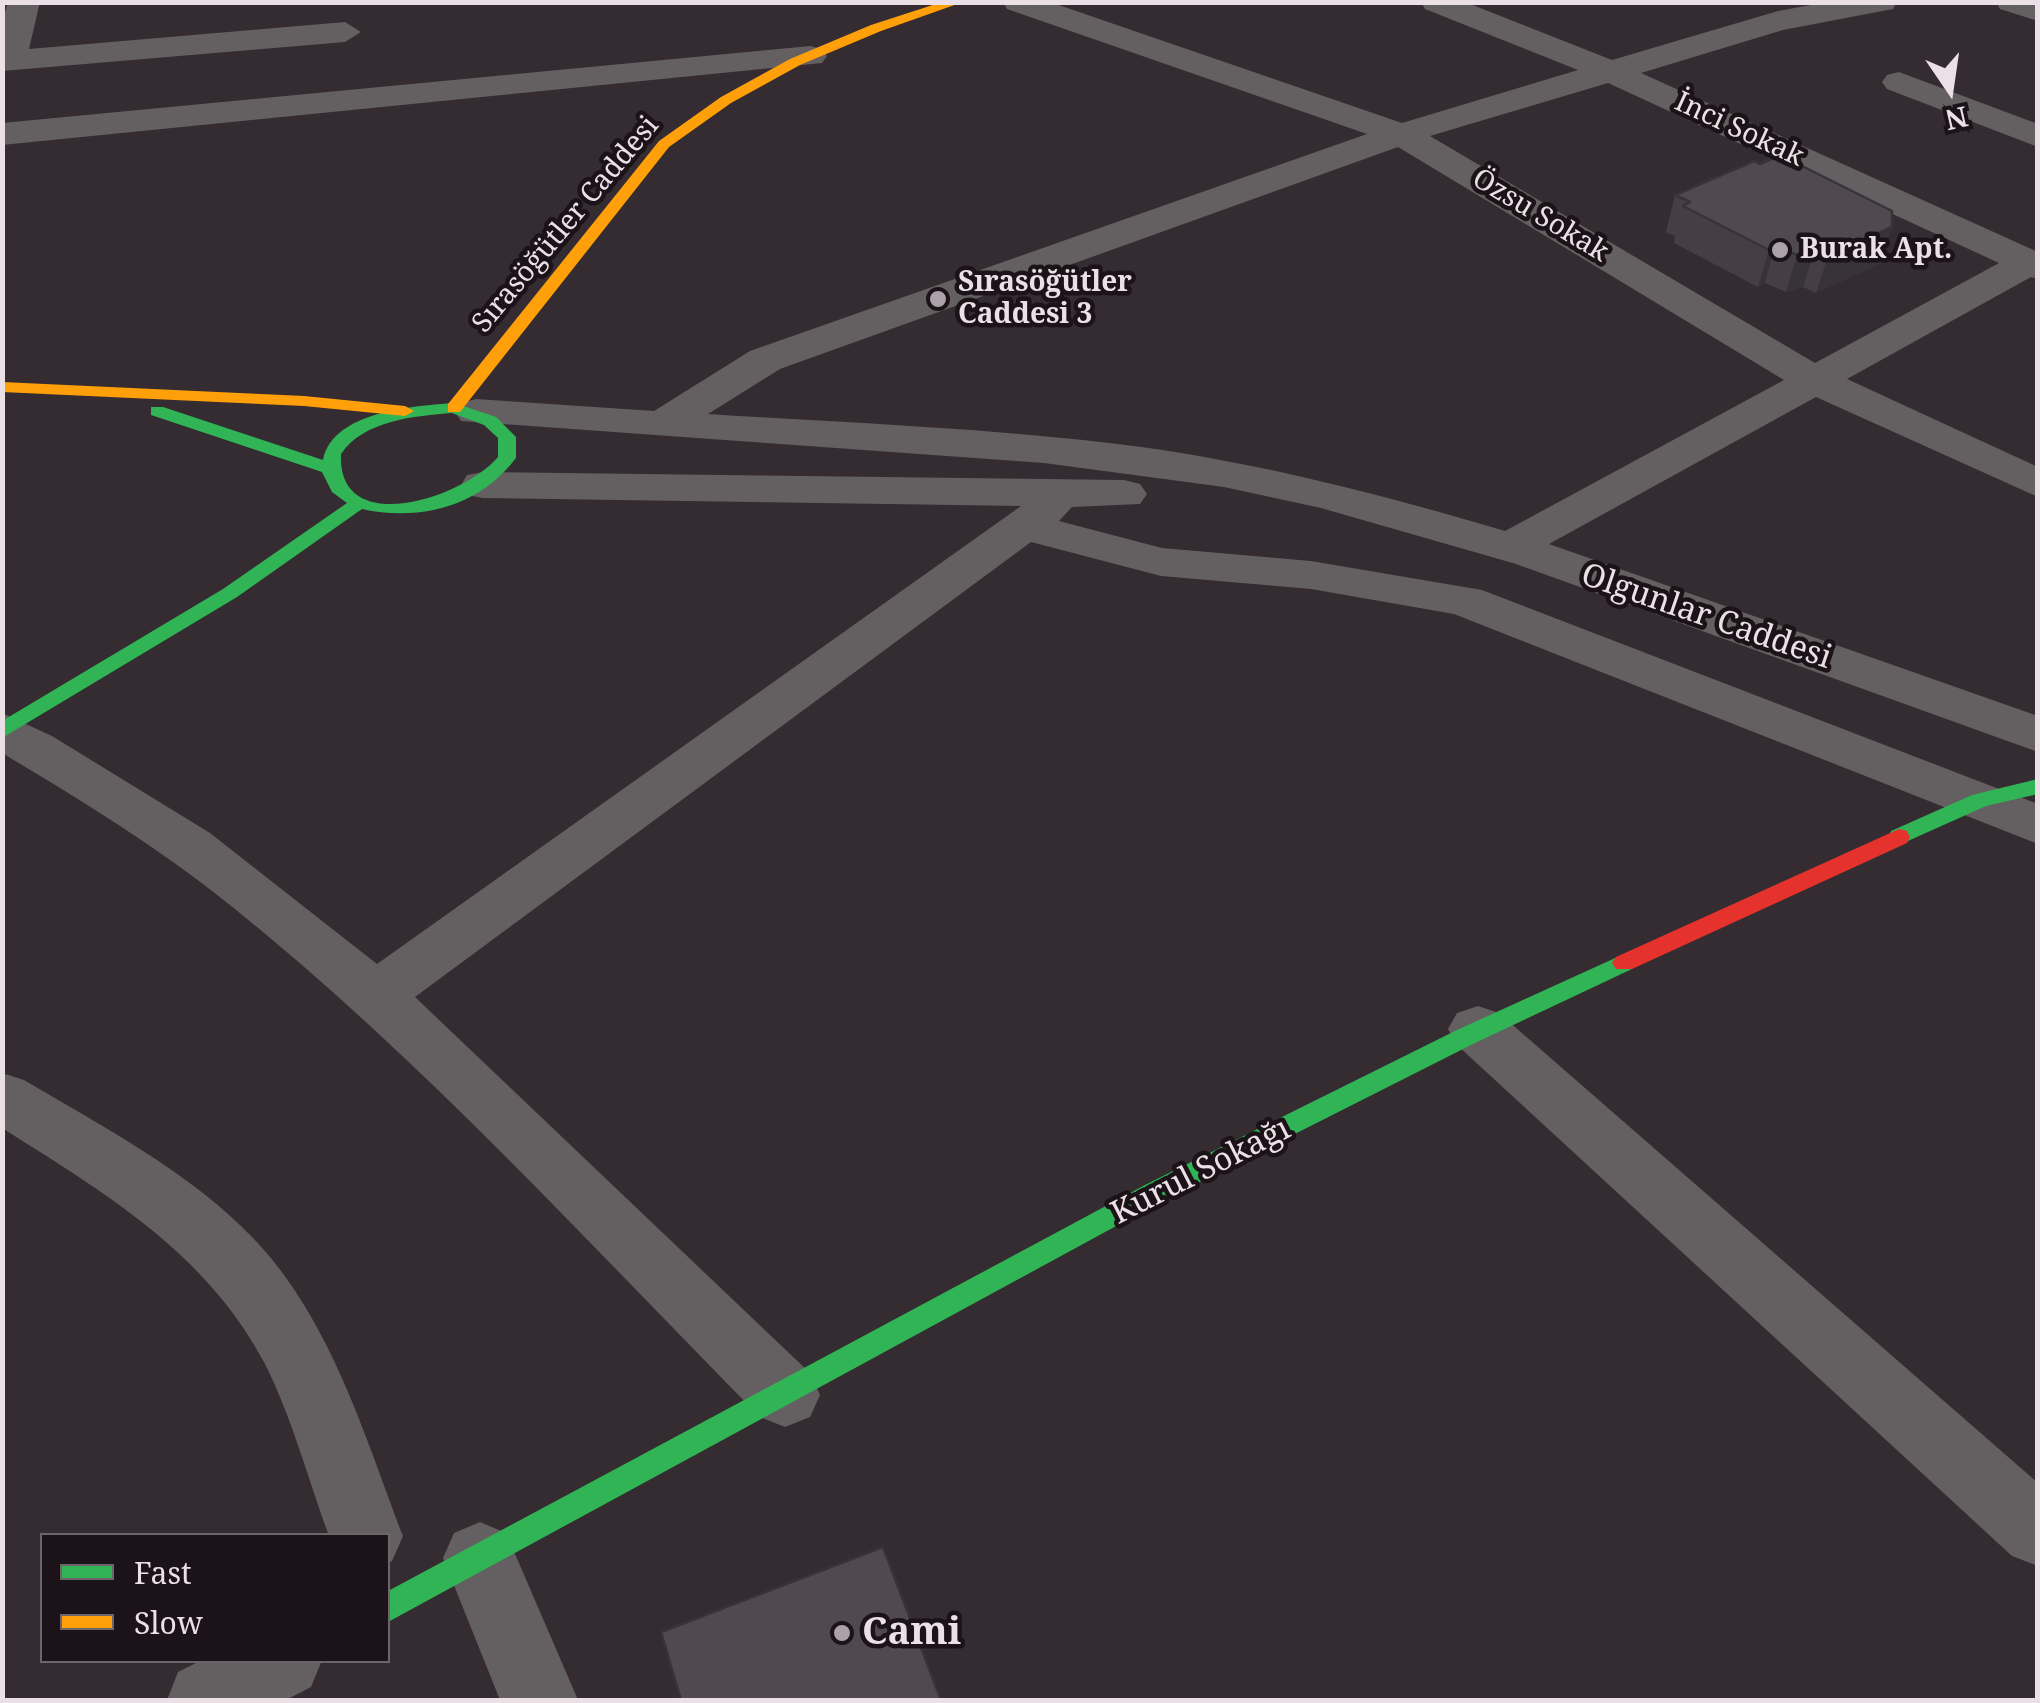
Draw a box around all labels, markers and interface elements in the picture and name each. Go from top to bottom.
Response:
north arrow [1900,40,2000,140]
street label: İnci Sokak [1669,86,1809,174]
text: N [1942,98,1972,140]
street label: Sırasöğütler Caddesi [466,110,666,340]
street label: Özsu Sokak [1466,162,1614,270]
place label: Burak Apt. [1800,233,1952,267]
marker: Burak Apt. [1769,239,1791,261]
place label: Sırasöğütler Caddesi 3 [958,266,1132,332]
marker: Sırasöğütler Caddesi 3 [927,288,949,310]
street label: Olgunlar Caddesi [1576,556,1836,678]
street label: Kurul Sokağı [1105,1110,1297,1234]
legend [40,1533,390,1663]
text: Fast [134,1552,191,1593]
text: Slow [134,1602,203,1643]
place label: Cami [862,1610,961,1656]
marker: Cami [831,1622,853,1644]

